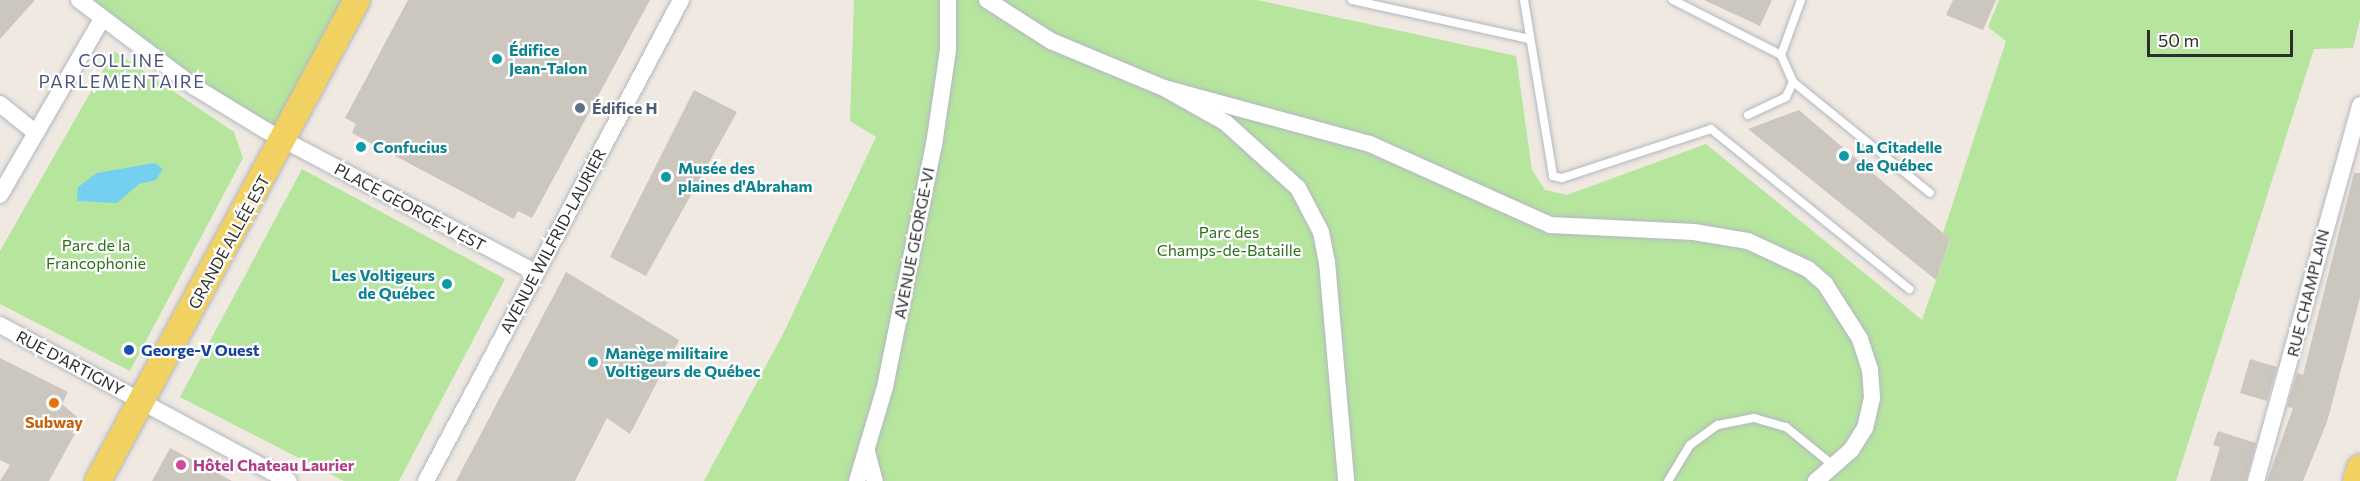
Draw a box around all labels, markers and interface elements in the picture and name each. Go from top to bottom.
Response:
scale bar [2150,18,2296,56]
text: 50 m [2158,29,2199,51]
place label: Édifice Jean-Talon [509,40,587,78]
district label: COLLINE PARLEMENTAIRE [39,50,205,92]
marker: Édifice Jean-Talon [490,52,504,66]
place label: Édifice H [592,98,658,118]
marker: Édifice H [573,101,587,115]
place label: Confucius [373,137,447,157]
place label: La Citadelle de Québec [1856,137,1942,175]
marker: Confucius [354,140,368,154]
street label: AVENUE WILFRID-LAURIER [496,145,610,337]
marker: La Citadelle de Québec [1837,149,1851,163]
place label: Musée des plaines d'Abraham [678,158,812,196]
street label: PLACE GEORGE-V EST [331,159,489,255]
street label: AVENUE GEORGE-VI [890,166,938,320]
marker: Musée des plaines d'Abraham [659,170,673,184]
street label: GRANDE ALLÉE EST [184,172,274,312]
park label: Parc des Champs-de-Bataille [1157,222,1301,260]
street label: RUE CHAMPLAIN [2283,227,2333,359]
park label: Parc de la Francophonie [46,235,146,273]
place label: Les Voltigeurs de Québec [331,265,435,303]
marker: Les Voltigeurs de Québec [440,277,454,291]
street label: RUE D'ARTIGNY [13,327,127,399]
place label: George-V Ouest [141,340,260,360]
marker: George-V Ouest [122,343,136,357]
place label: Manège militaire Voltigeurs de Québec [605,343,761,381]
marker: Manège militaire Voltigeurs de Québec [586,355,600,369]
marker: Subway [47,396,61,410]
place label: Subway [25,412,83,432]
place label: Hôtel Chateau Laurier [193,455,354,475]
marker: Hôtel Chateau Laurier [174,458,188,472]

